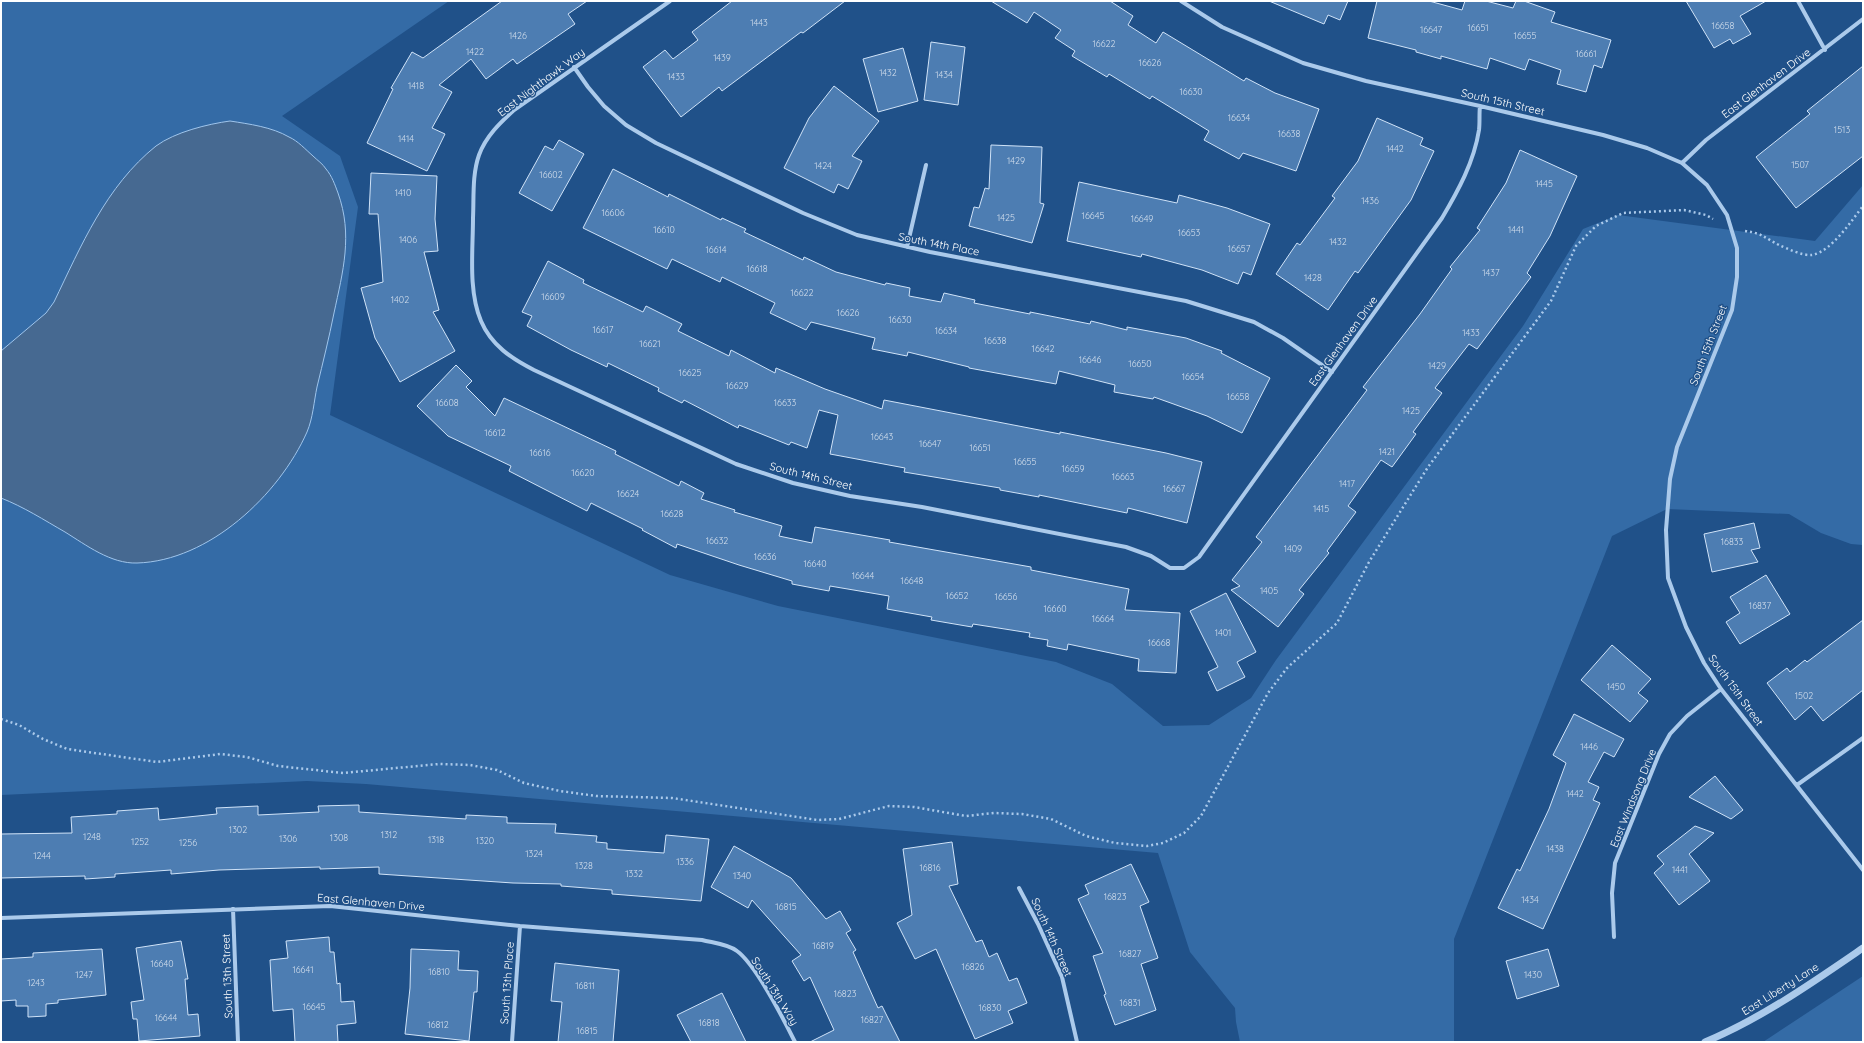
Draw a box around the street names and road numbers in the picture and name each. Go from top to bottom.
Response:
street label: East Nighthawk Way [495,45,587,119]
street label: East Glenhaven Drive [1719,45,1813,121]
street label: South 15th Street [1460,86,1546,118]
street label: South 14th Place [897,229,981,259]
street label: East Glenhaven Drive [1306,293,1380,389]
street label: South 15th Street [1686,302,1730,387]
street label: South 14th Street [768,459,854,493]
street label: South 15th Street [1705,651,1767,729]
street label: East Windsong Drive [1607,747,1659,849]
street label: East Glenhaven Drive [317,890,425,914]
street label: South 14th Street [1028,895,1076,979]
street label: South 13th Street [219,933,235,1019]
street label: South 13th Place [497,941,517,1025]
street label: South 13th Way [748,954,802,1028]
street label: East Liberty Lane [1739,960,1821,1018]

